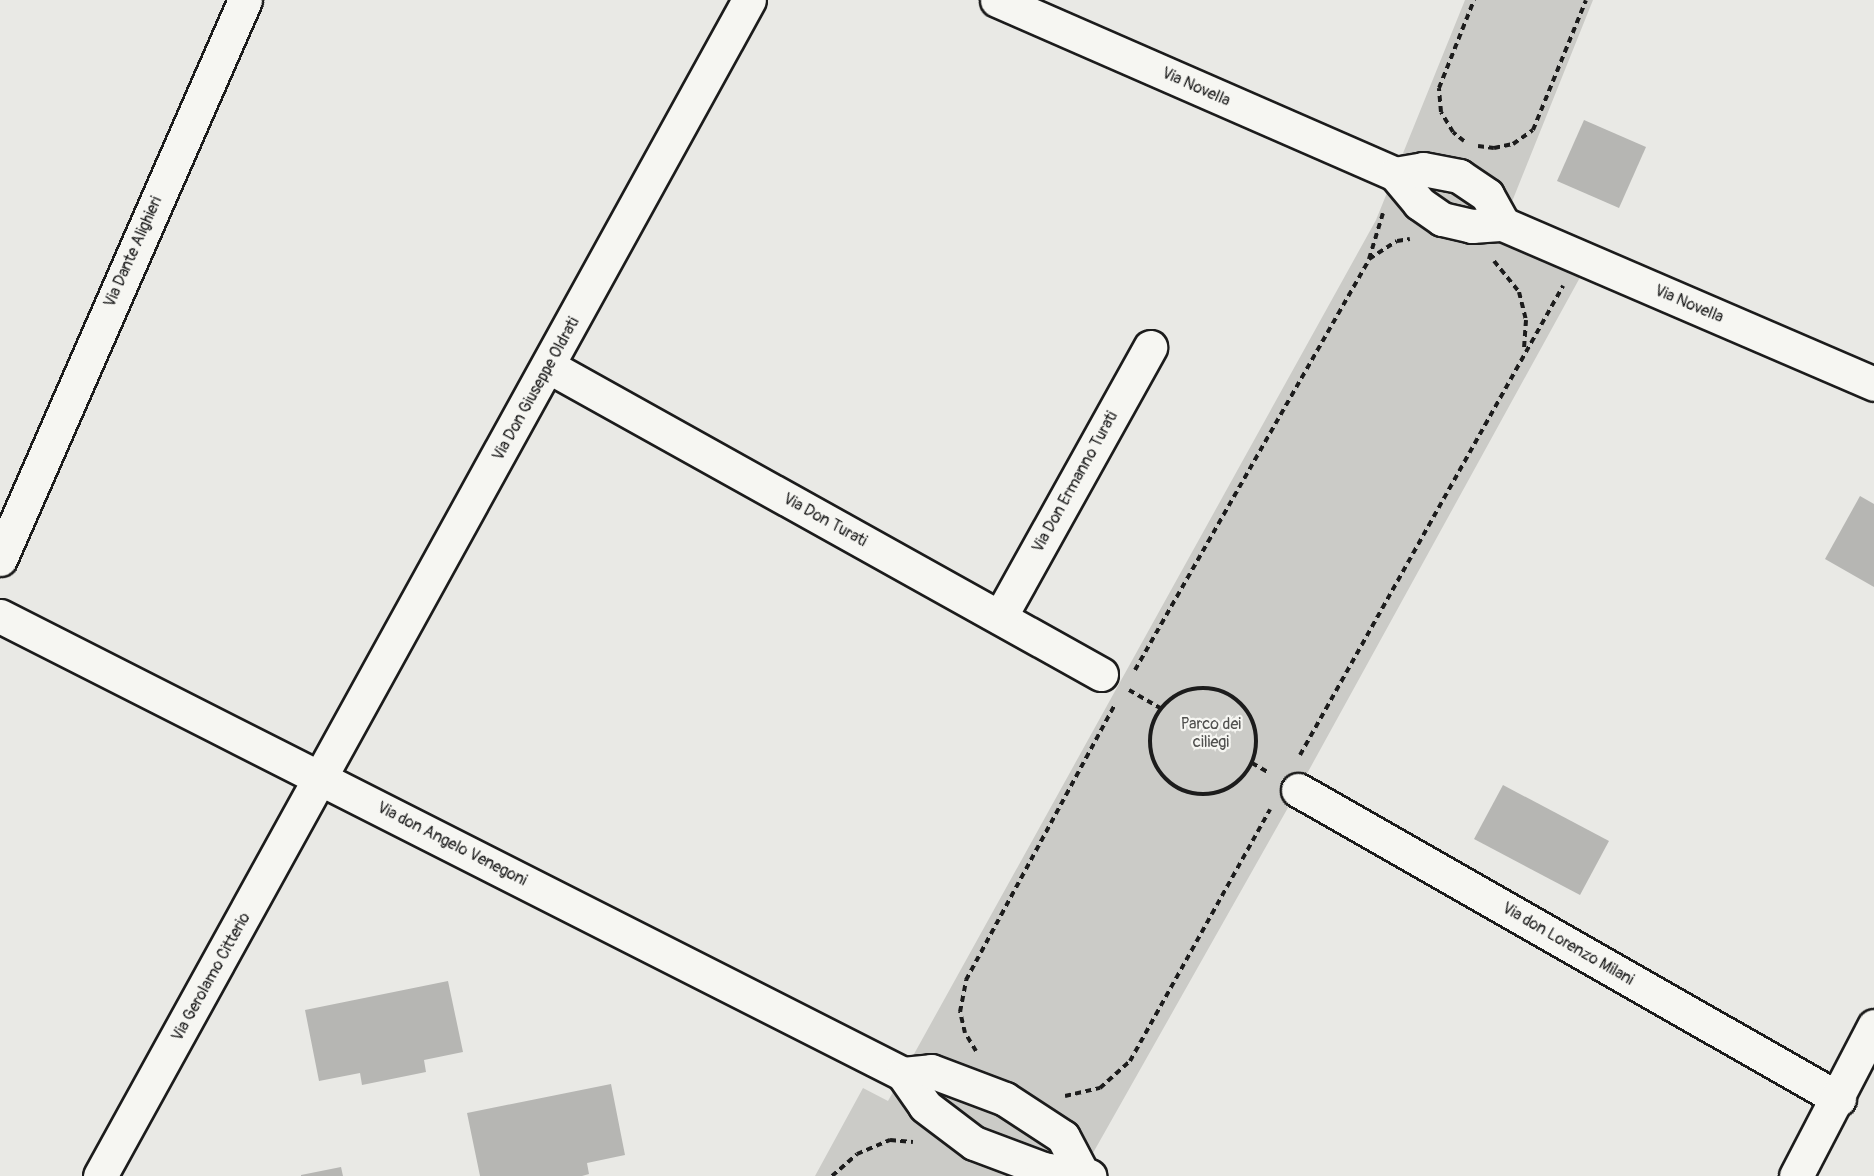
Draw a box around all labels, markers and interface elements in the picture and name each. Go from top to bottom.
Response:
street label: Via Novella [1159,63,1233,111]
street label: Via Dante Alighieri [100,194,166,310]
street label: Via Novella [1652,281,1726,327]
street label: Via Don Giuseppe Oldrati [489,314,583,464]
street label: Via Don Ermanno Turati [1028,408,1122,556]
street label: Via Don Turati [780,489,870,551]
park label: Parco dei ciliegi [1181,714,1241,752]
street label: Via don Angelo Venegoni [374,798,530,890]
street label: Via don Lorenzo Milani [1499,898,1637,990]
street label: Via Gerolamo Citterio [168,909,254,1045]

